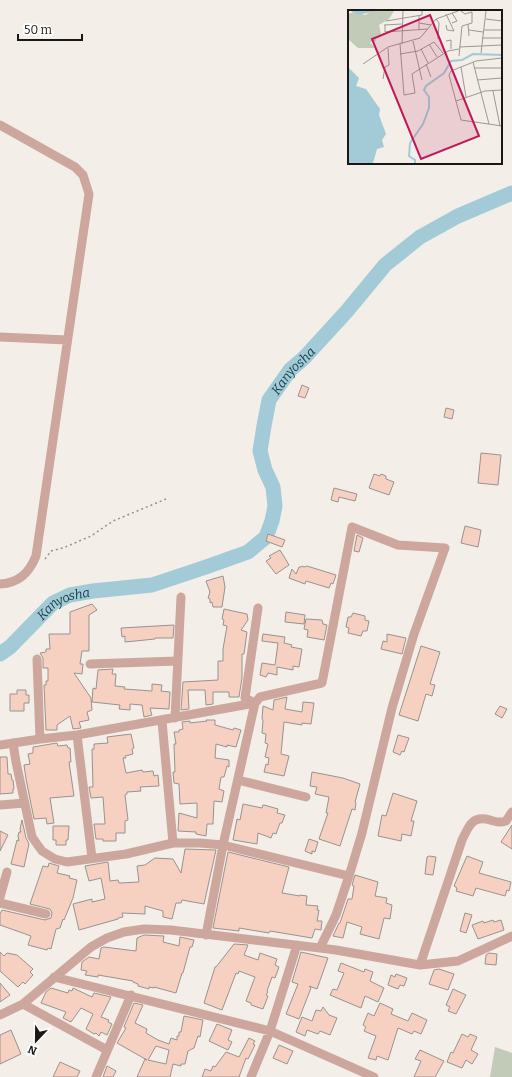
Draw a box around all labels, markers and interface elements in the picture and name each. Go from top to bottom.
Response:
inset map [348,10,502,164]
scale bar [18,16,82,42]
text: 50 m [24,23,53,37]
water label: Kanyosha [268,344,318,397]
water label: Kanyosha [34,584,91,623]
north arrow [16,1021,56,1061]
text: N [26,1042,39,1057]

